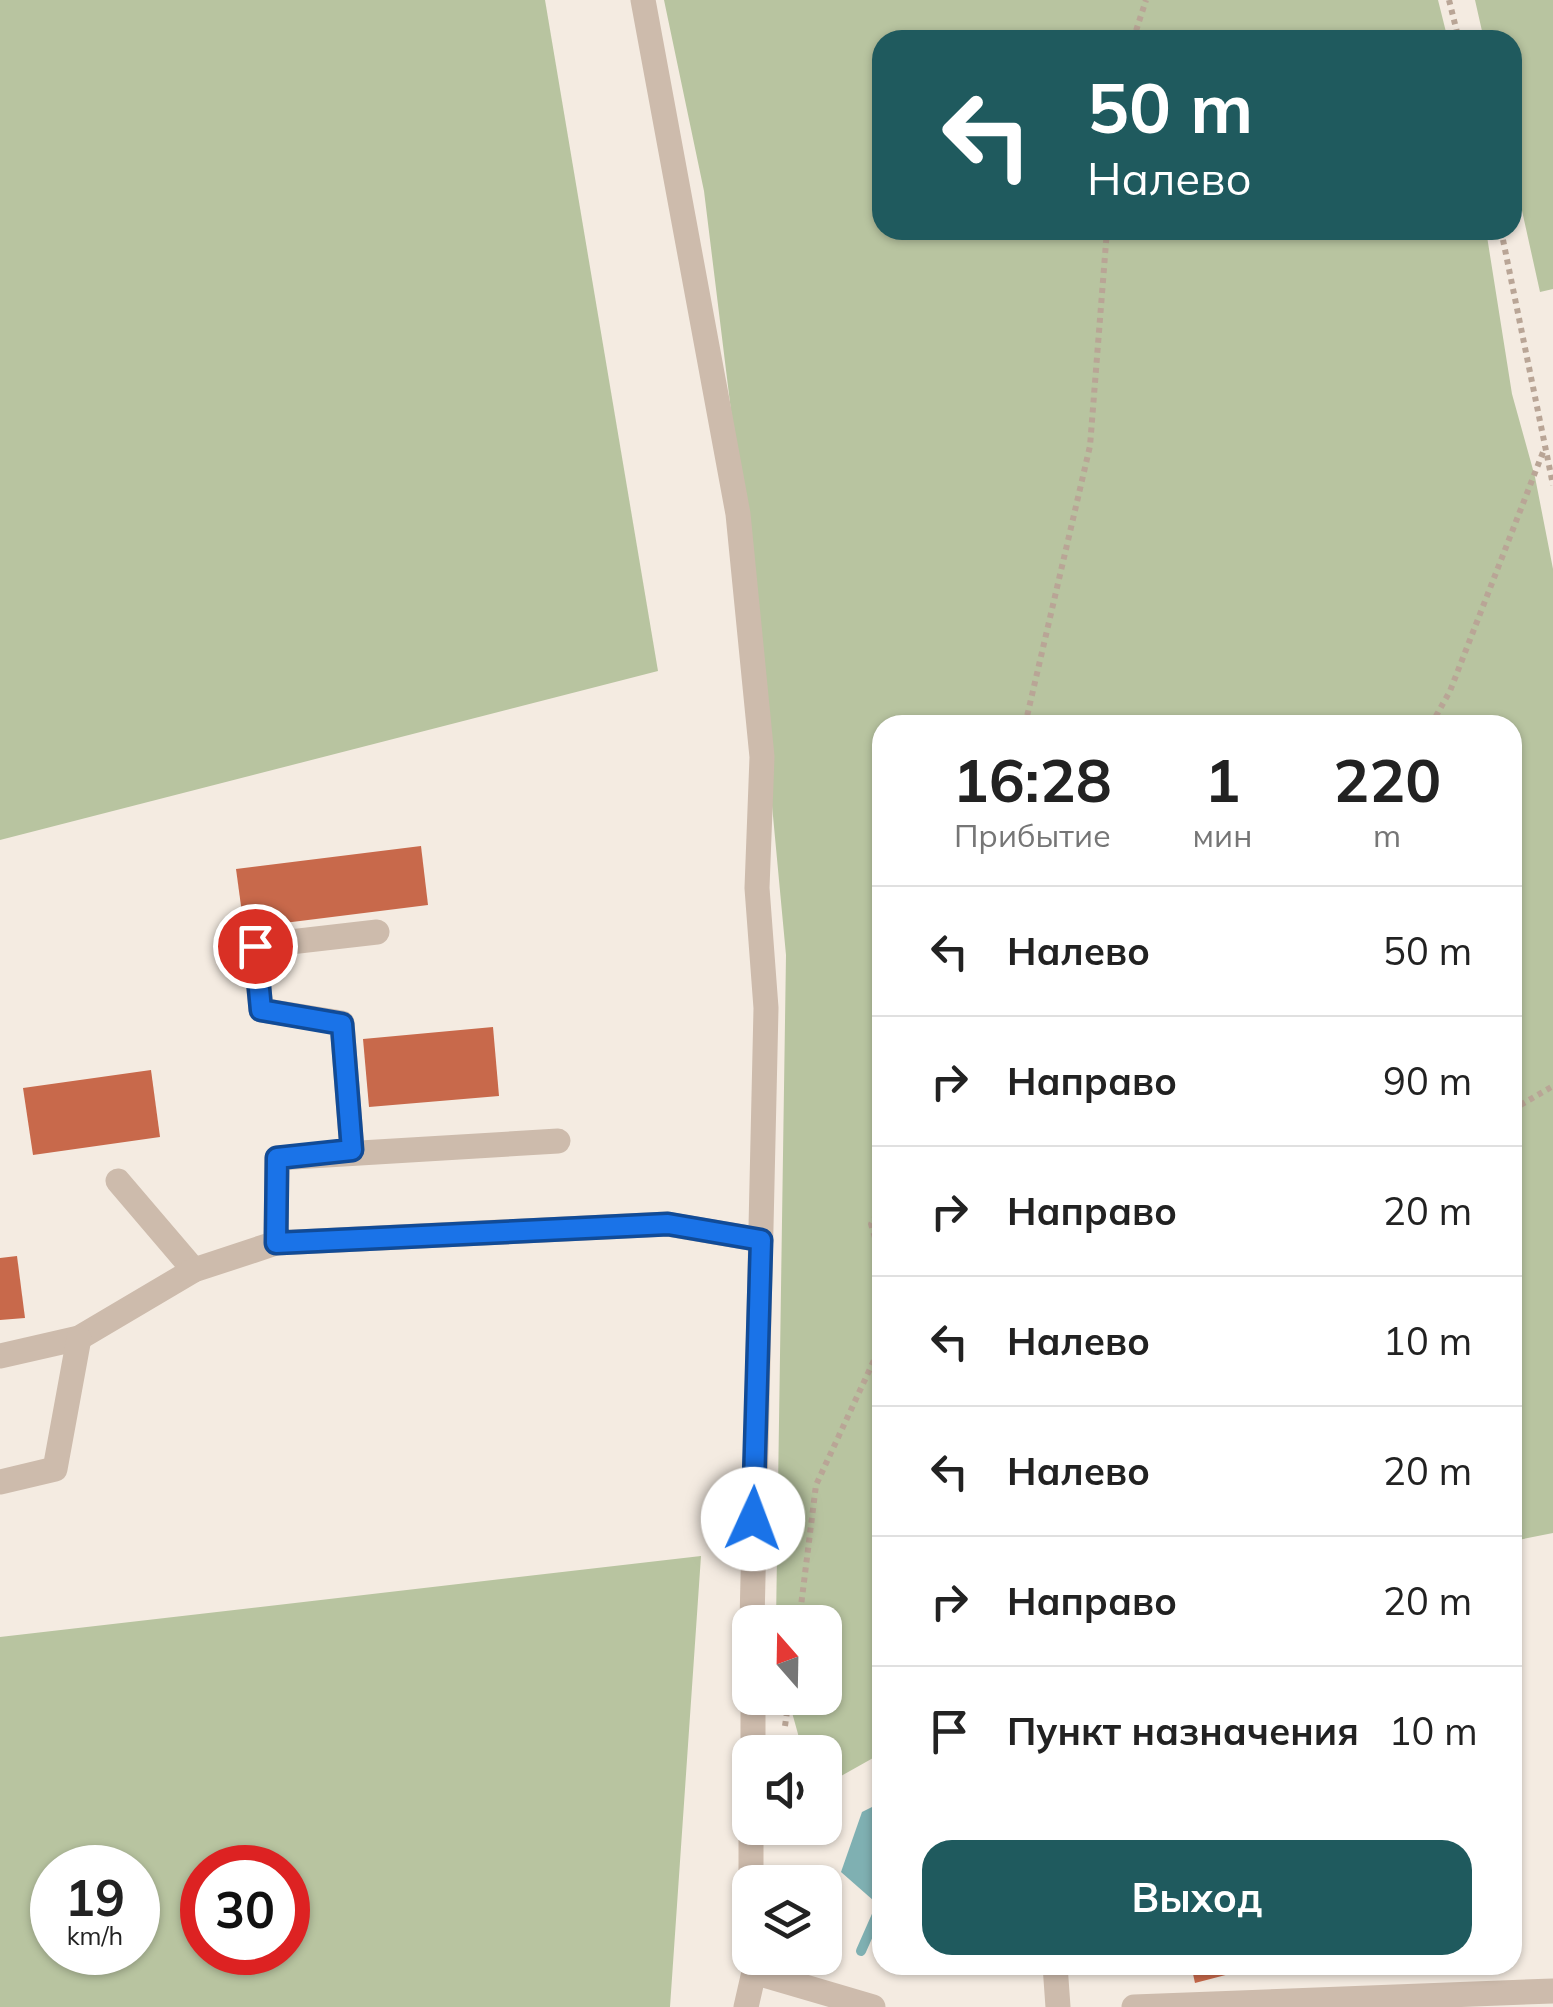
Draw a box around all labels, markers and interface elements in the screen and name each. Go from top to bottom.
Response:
text: 50 m [1087,63,1253,151]
icon: left [922,70,1052,200]
text: Налево [1087,150,1252,206]
text: 16:28 [953,742,1112,817]
text: 1 [1204,742,1240,817]
text: 220 [1333,742,1441,817]
text: Прибытие [954,815,1111,855]
text: мин [1193,815,1252,855]
text: m [1373,815,1401,855]
pin [213,904,298,989]
icon: arrive [228,919,283,974]
icon: left [922,924,977,979]
text: Налево [1007,927,1150,975]
text: 50 m [1383,927,1472,975]
icon: right [922,1054,977,1109]
text: Направо [1007,1057,1177,1105]
text: 90 m [1383,1057,1472,1105]
icon: right [922,1184,977,1239]
text: Направо [1007,1187,1177,1235]
text: 20 m [1383,1187,1472,1235]
icon: left [922,1314,977,1369]
text: Налево [1007,1317,1150,1365]
text: 10 m [1383,1317,1472,1365]
icon: left [922,1444,977,1499]
text: Налево [1007,1447,1150,1495]
text: 20 m [1383,1447,1472,1495]
position arrow [701,1467,805,1571]
icon: right [922,1574,977,1629]
text: Направо [1007,1577,1177,1625]
text: 20 m [1383,1577,1472,1625]
north arrow [732,1605,842,1715]
map controls [732,1605,842,1975]
icon: arrive [922,1704,977,1759]
text: Пункт назначения [1007,1707,1359,1755]
text: 10 m [1389,1707,1478,1755]
button: sound [732,1735,842,1845]
button: Выход [922,1840,1472,1955]
speed limit sign: 30 [180,1845,310,1975]
button: layers [732,1865,842,1975]
text: 19 [65,1866,125,1929]
text: km/h [67,1920,123,1951]

